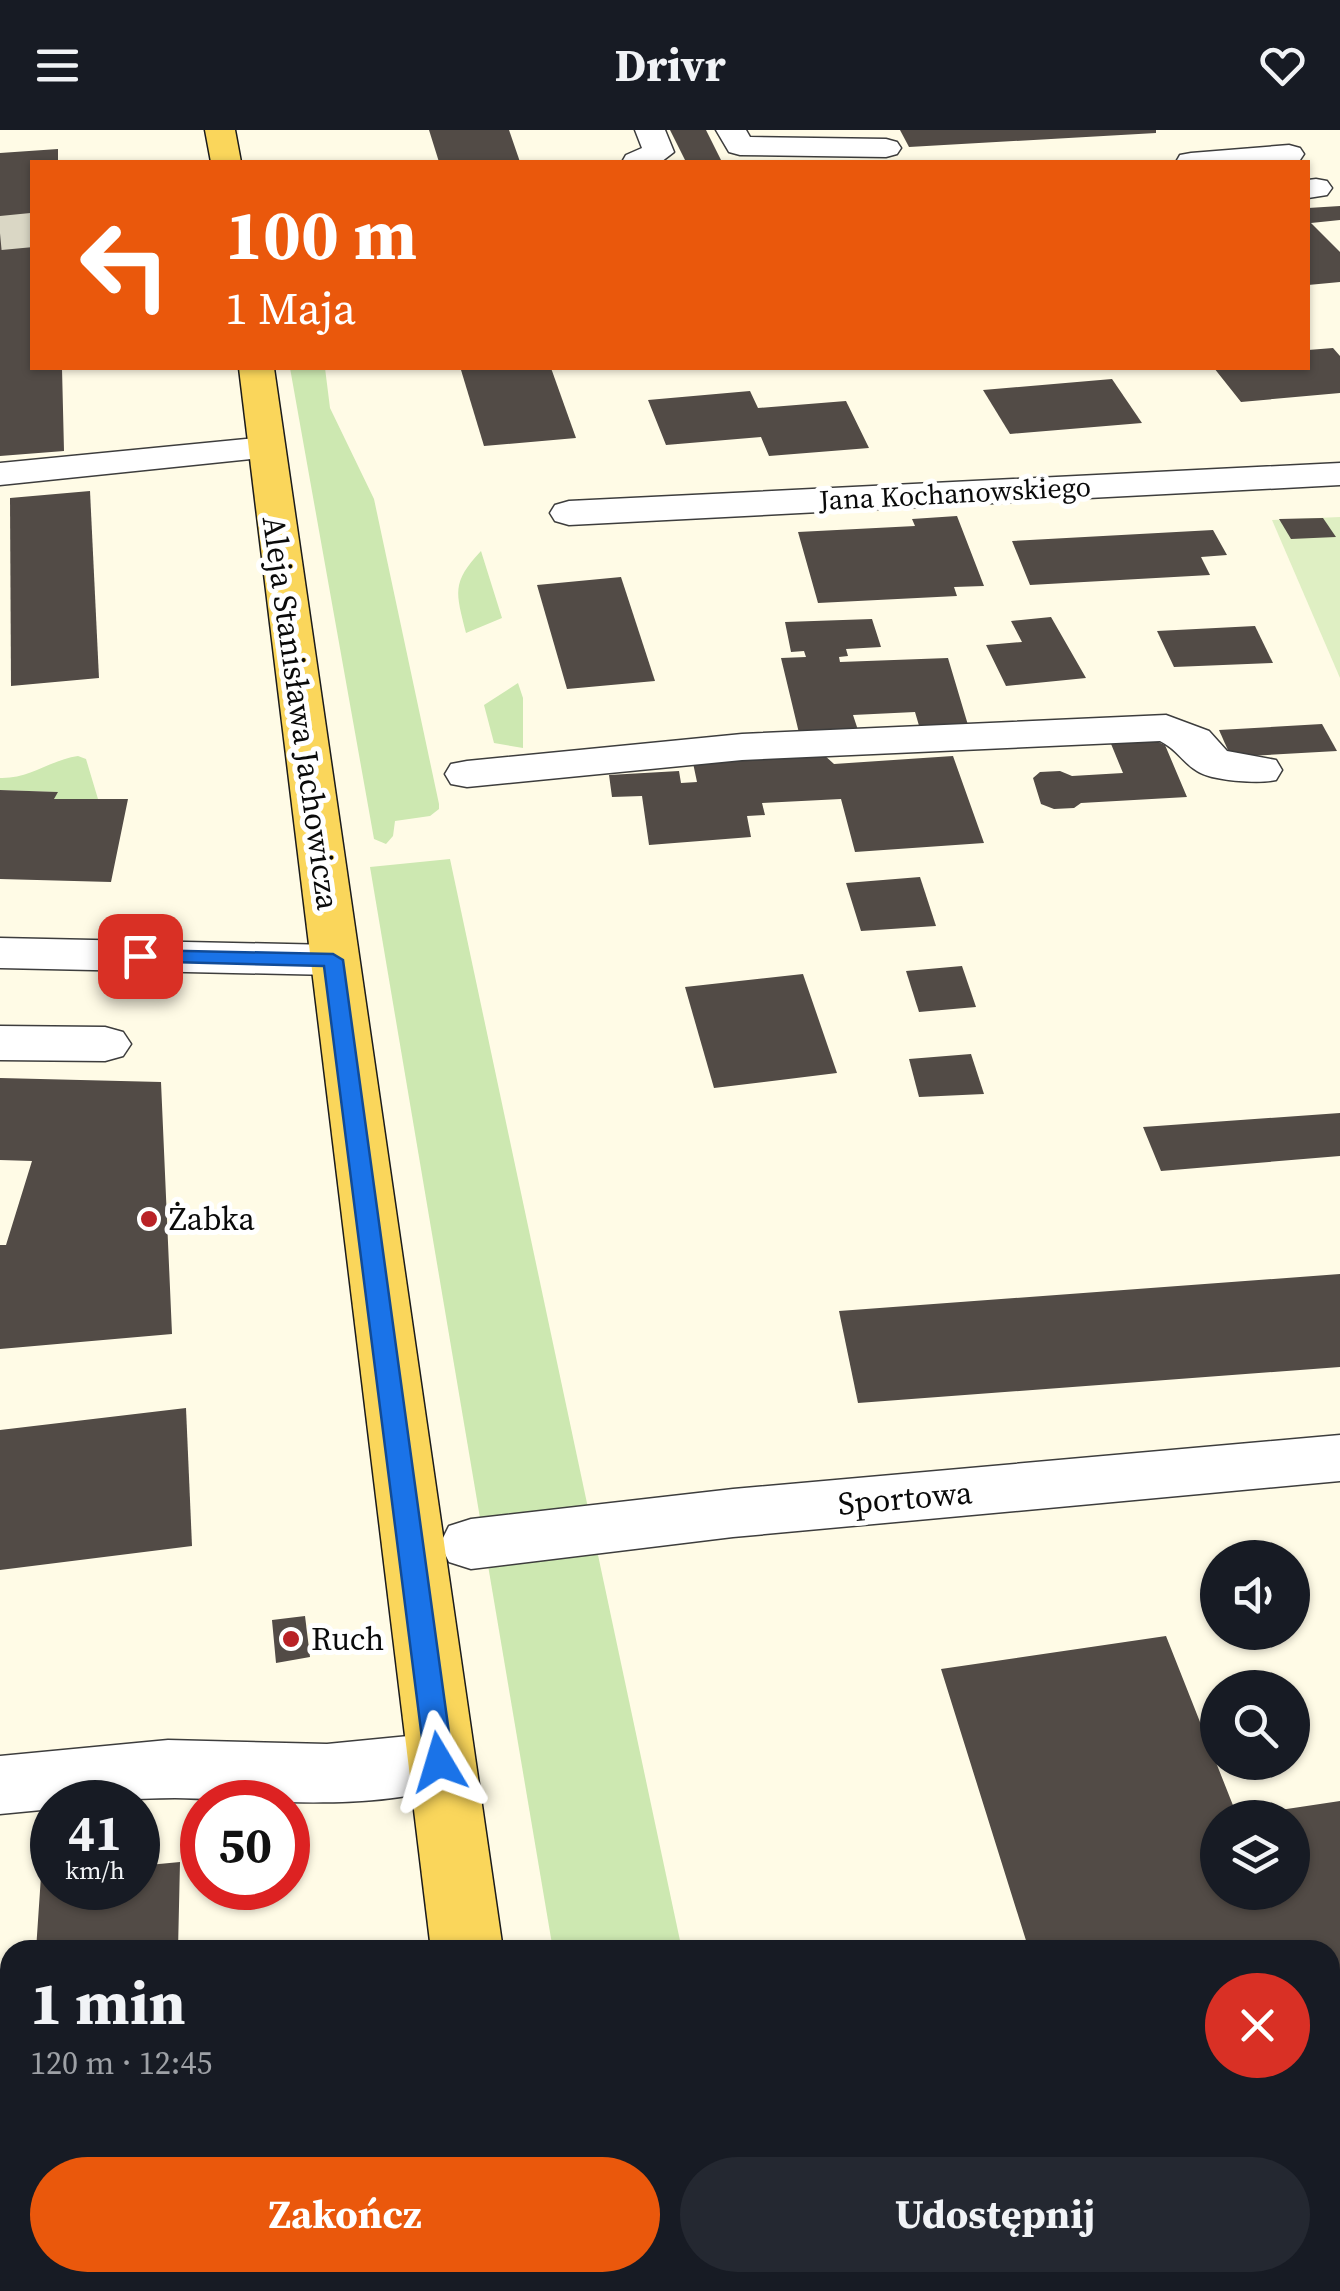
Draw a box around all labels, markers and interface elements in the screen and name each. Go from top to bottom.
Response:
text: Drivr [614,34,726,96]
icon: menu [30,38,85,93]
icon: heart [1255,38,1310,93]
text: 100 m [225,186,417,282]
icon: left [60,200,190,330]
text: 1 Maja [225,277,356,339]
street label: Jana Kochanowskiego [817,467,1092,519]
street label: Aleja Stanisława Jachowicza [252,513,351,913]
pin [98,914,183,999]
icon: arrive [113,929,168,984]
place label: Żabka [169,1197,256,1241]
marker: Żabka [138,1208,160,1230]
street label: Sportowa [836,1470,975,1526]
map controls [1200,1540,1310,1910]
button: sound [1200,1540,1310,1650]
place label: Ruch [311,1617,384,1661]
marker: Ruch [280,1628,302,1650]
button: search [1200,1670,1310,1780]
position arrow [387,1710,491,1814]
speed limit sign: 50 [180,1780,310,1910]
text: 41 [68,1798,122,1867]
button: layers [1200,1800,1310,1910]
text: km/h [65,1853,125,1887]
text: 1 min [30,1962,186,2044]
button: close [1205,1973,1310,2078]
text: 120 m · 12:45 [30,2041,212,2085]
button: Zakończ [30,2157,660,2272]
button: Udostępnij [680,2157,1310,2272]

